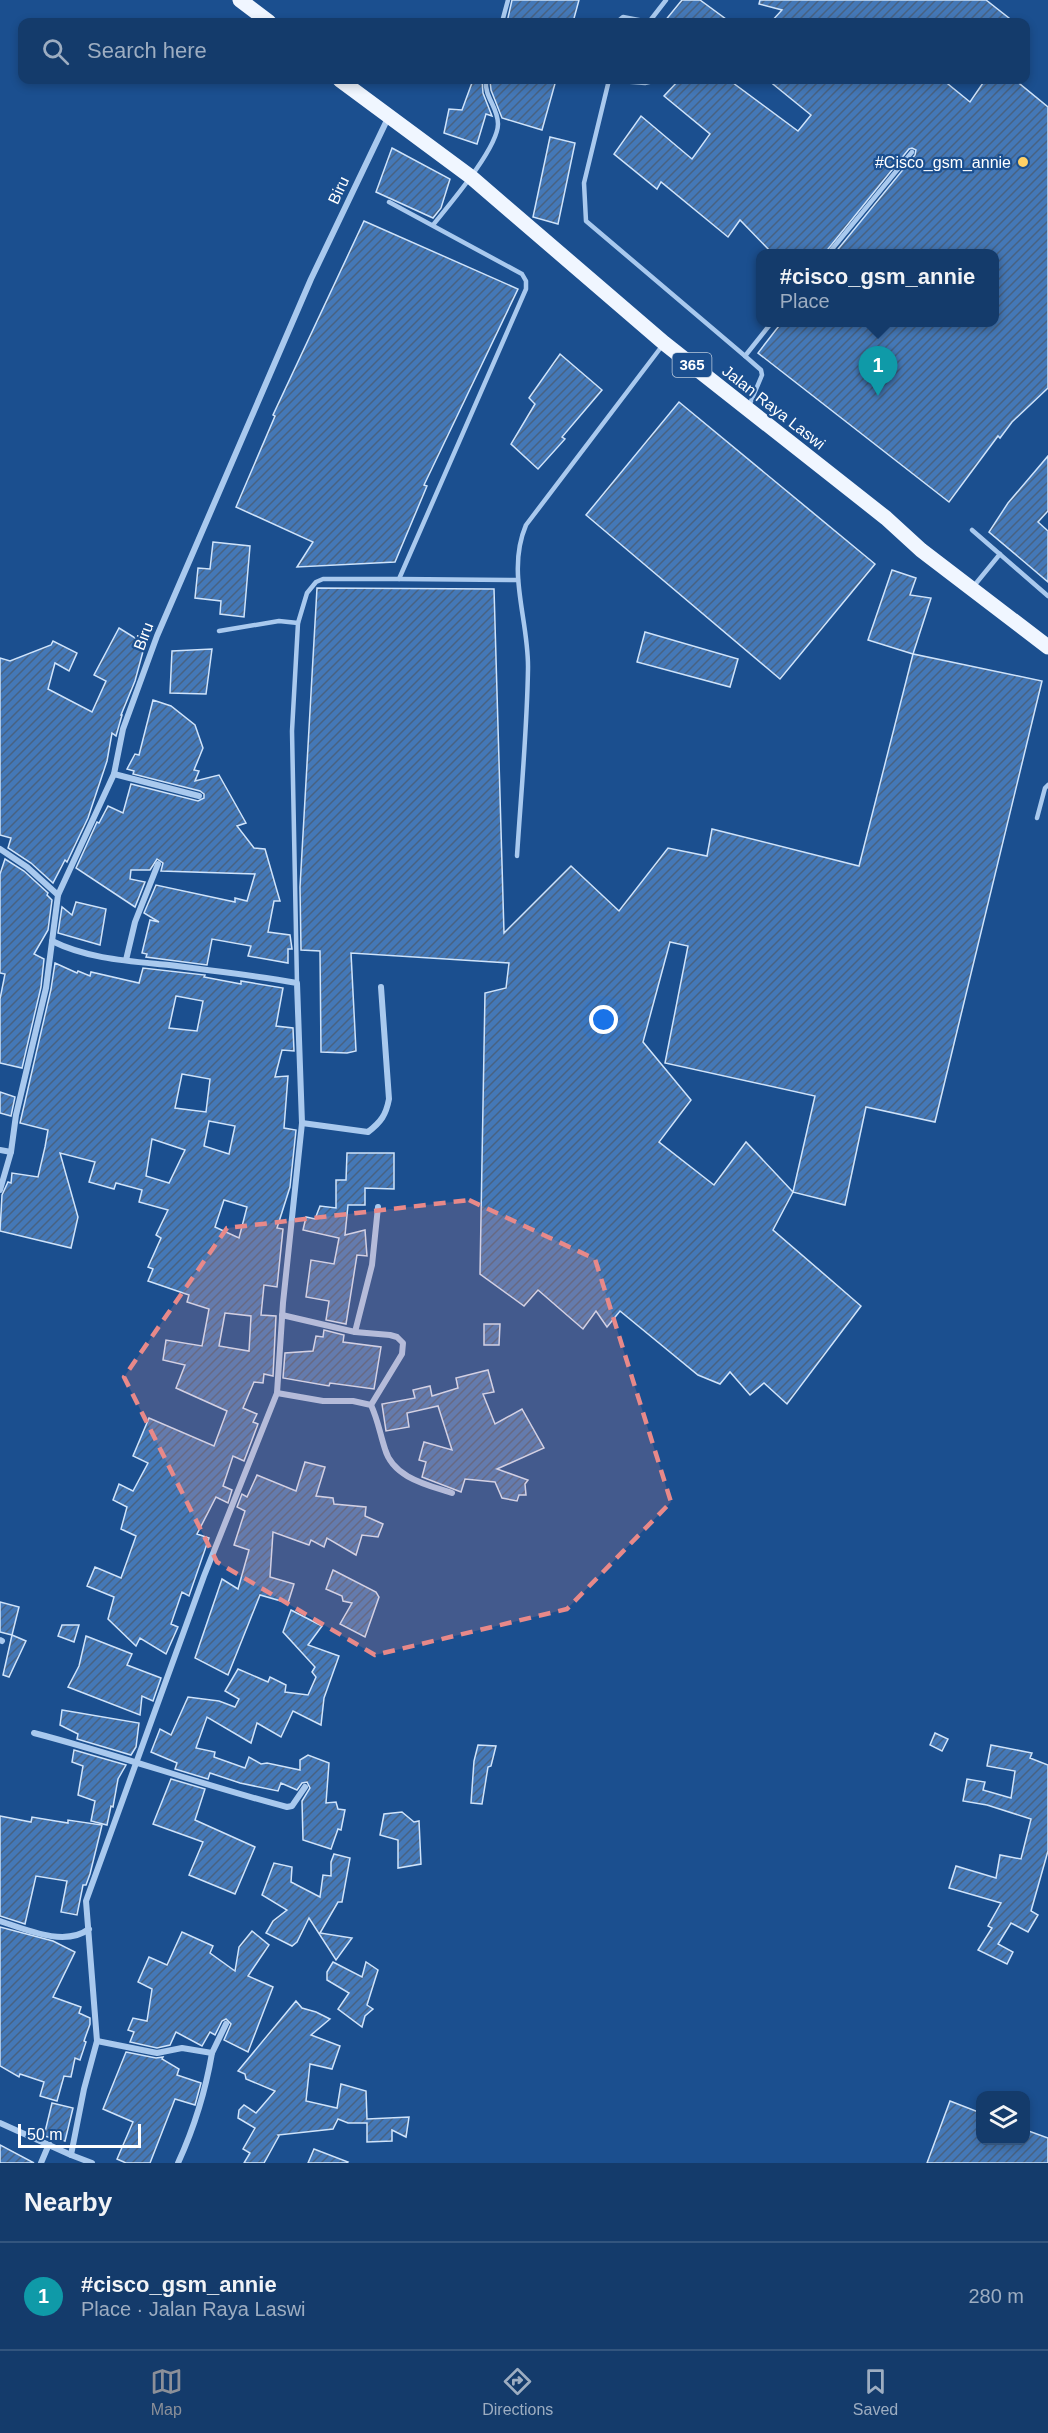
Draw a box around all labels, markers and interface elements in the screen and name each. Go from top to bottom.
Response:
search box [18,18,1030,84]
icon: search [39,35,72,68]
text: Search here [87,38,207,63]
place label: #Cisco_gsm_annie [875,154,1011,172]
marker: #Cisco_gsm_annie [1016,155,1030,169]
street label: Biru [325,174,352,207]
popup [756,249,999,327]
text: #cisco_gsm_annie [780,264,975,289]
text: Place [780,290,830,312]
pin: 1 [858,346,898,396]
road number: 365 [672,353,712,377]
street label: Jalan Raya Laswi [719,362,828,453]
street label: Biru [130,620,157,653]
your location [589,1005,618,1034]
map controls [976,2091,1030,2145]
button: layers [976,2091,1030,2145]
scale bar [18,2121,141,2148]
text: 50 m [27,2126,63,2143]
text: Nearby [24,2187,112,2217]
text: #cisco_gsm_annie [81,2272,277,2297]
text: 1 [38,2285,49,2307]
text: 280 m [968,2285,1024,2307]
text: Place · Jalan Raya Laswi [81,2298,306,2320]
tab: Map [150,2365,183,2419]
tab: Directions [482,2365,553,2419]
tab: Saved [853,2365,898,2419]

